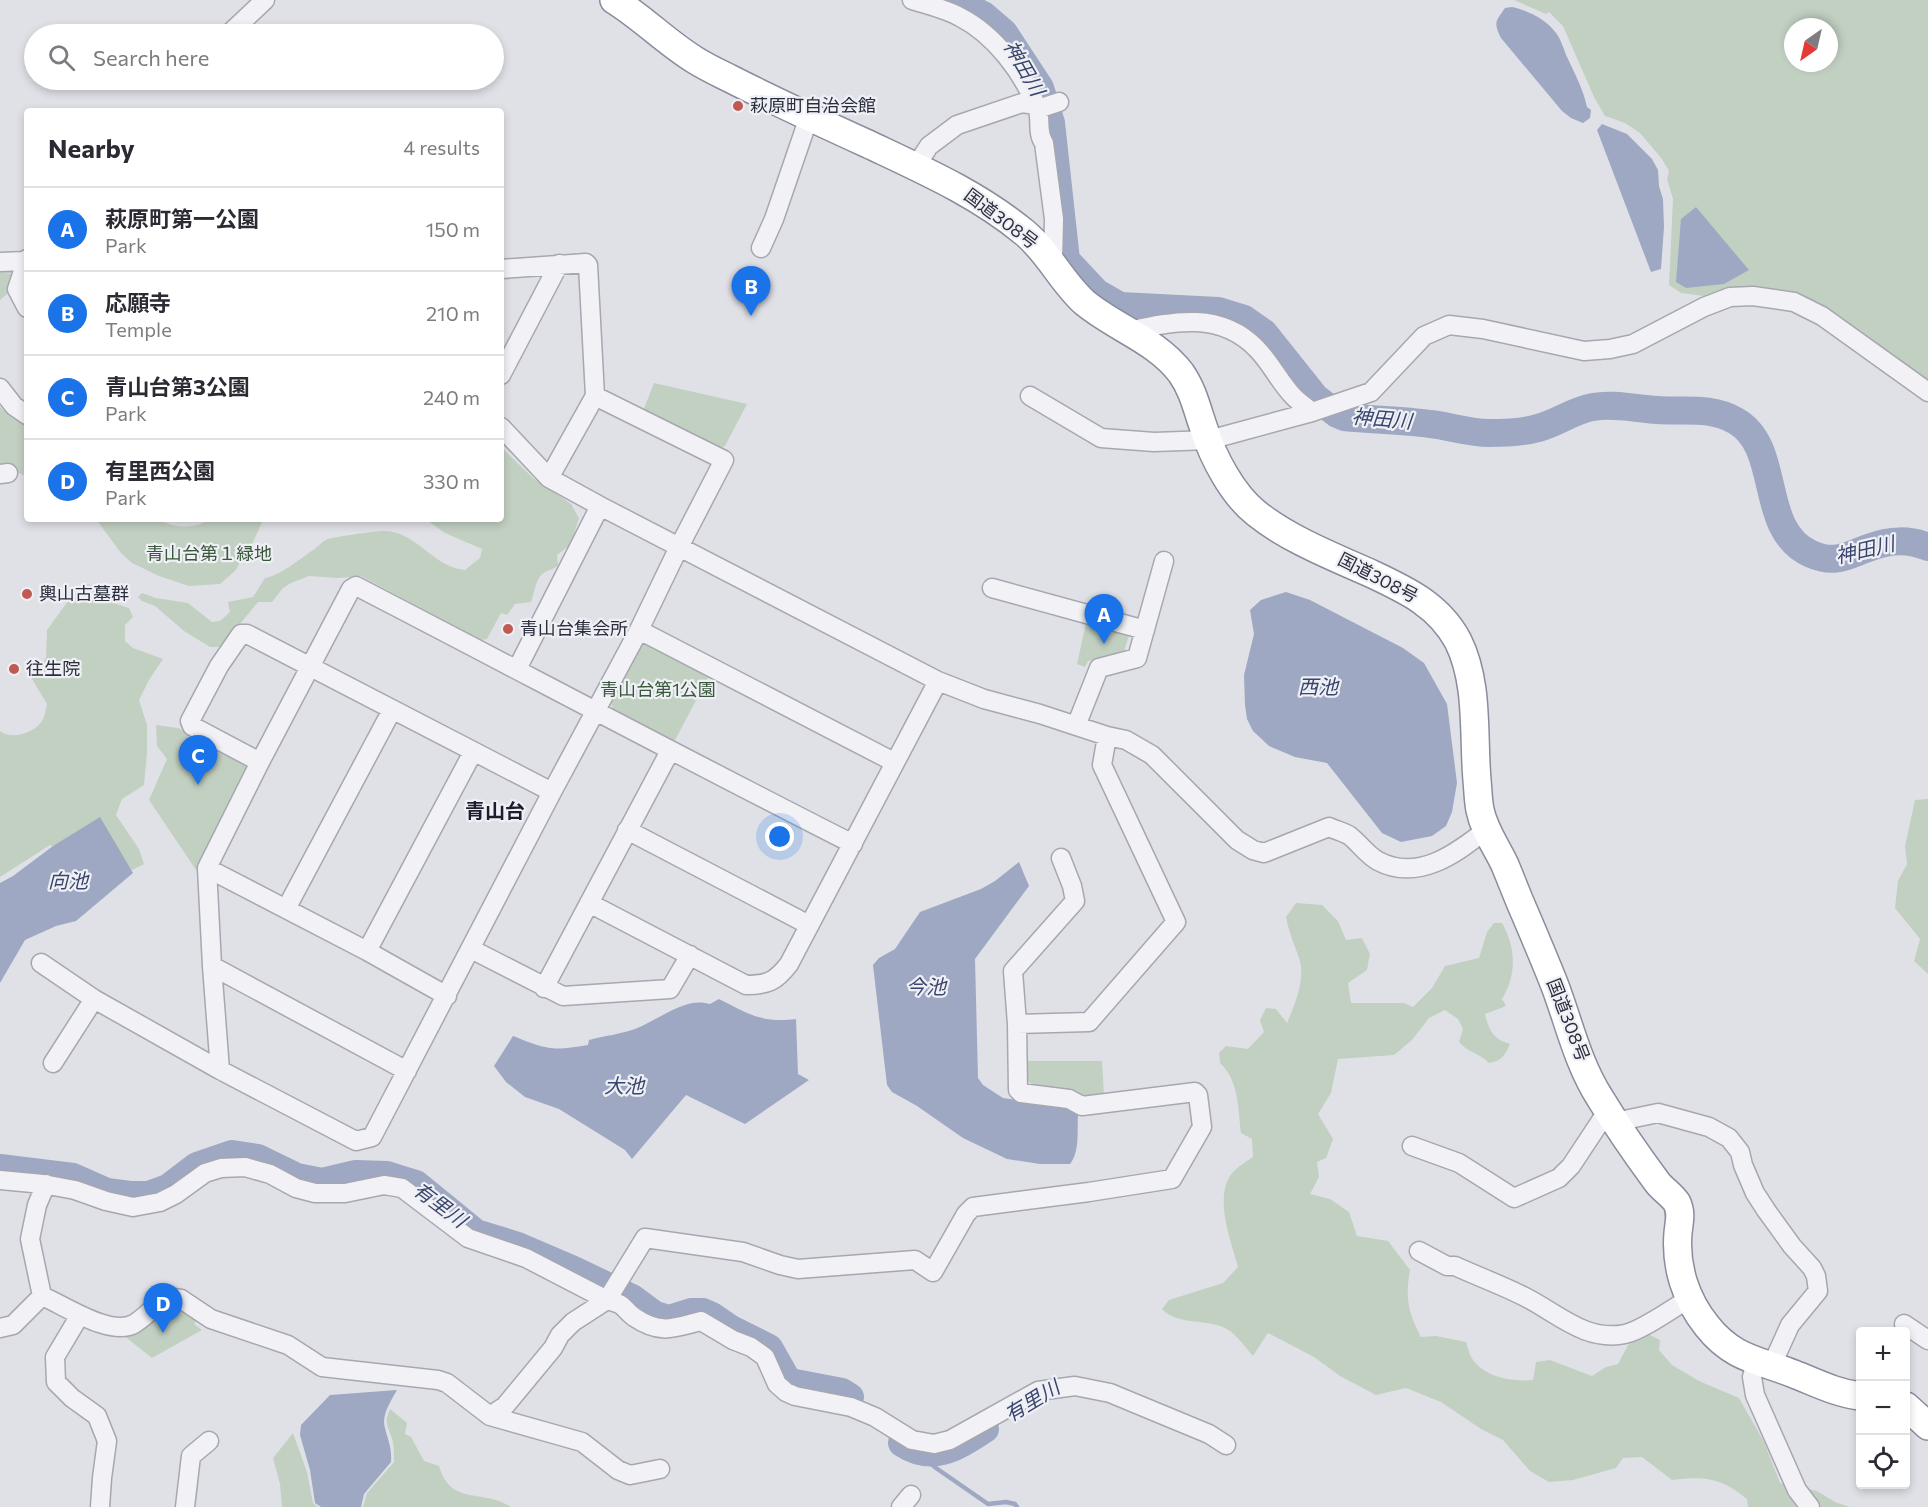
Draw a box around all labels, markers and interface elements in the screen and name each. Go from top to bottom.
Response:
north arrow [1784,18,1838,72]
search box [24,24,504,90]
water label: 神田川 [999,36,1051,101]
icon: search [45,41,78,74]
text: Search here [93,44,209,71]
place label: 萩原町自治会館 [750,94,876,116]
marker: 萩原町自治会館 [731,99,745,113]
text: Nearby [48,132,135,163]
text: 4 results [403,135,480,159]
street label: 国道308号 [960,183,1043,253]
text: 萩原町第一公園 [105,205,259,232]
text: A [60,217,75,241]
text: 150 m [426,217,480,241]
text: Park [105,233,147,257]
pin: B [732,266,771,316]
text: 応願寺 [105,289,171,316]
text: B [61,301,74,325]
text: 210 m [426,301,480,325]
text: Temple [105,317,172,341]
text: 青山台第3公園 [105,373,250,400]
text: C [61,385,74,409]
text: 240 m [423,385,480,409]
text: Park [105,401,147,425]
water label: 神田川 [1351,403,1415,433]
text: 有里西公園 [105,457,215,484]
text: D [60,469,75,493]
text: 330 m [423,469,480,493]
text: Park [105,485,147,509]
water label: 神田川 [1833,530,1899,567]
park label: 青山台第１緑地 [146,542,272,564]
street label: 国道308号 [1335,548,1422,607]
place label: 輿山古墓群 [39,582,129,604]
marker: 輿山古墓群 [20,587,34,601]
pin: A [1084,594,1124,644]
place label: 青山台集会所 [520,617,628,639]
marker: 青山台集会所 [501,622,515,636]
place label: 往生院 [26,657,80,679]
marker: 往生院 [7,662,21,676]
water label: 西池 [1298,674,1340,698]
park label: 青山台第1公園 [600,678,716,700]
pin: C [178,736,218,785]
district label: 青山台 [465,798,525,822]
your location [765,822,794,851]
water label: 向池 [48,868,90,892]
water label: 今池 [906,974,948,998]
street label: 国道308号 [1543,975,1595,1064]
water label: 大池 [604,1073,646,1097]
water label: 有里川 [409,1177,473,1233]
pin: D [144,1284,182,1333]
map controls [1856,1327,1910,1489]
button: + [1856,1327,1910,1381]
water label: 有里川 [1000,1373,1065,1426]
button: − [1856,1381,1910,1435]
button: locate [1856,1435,1910,1489]

